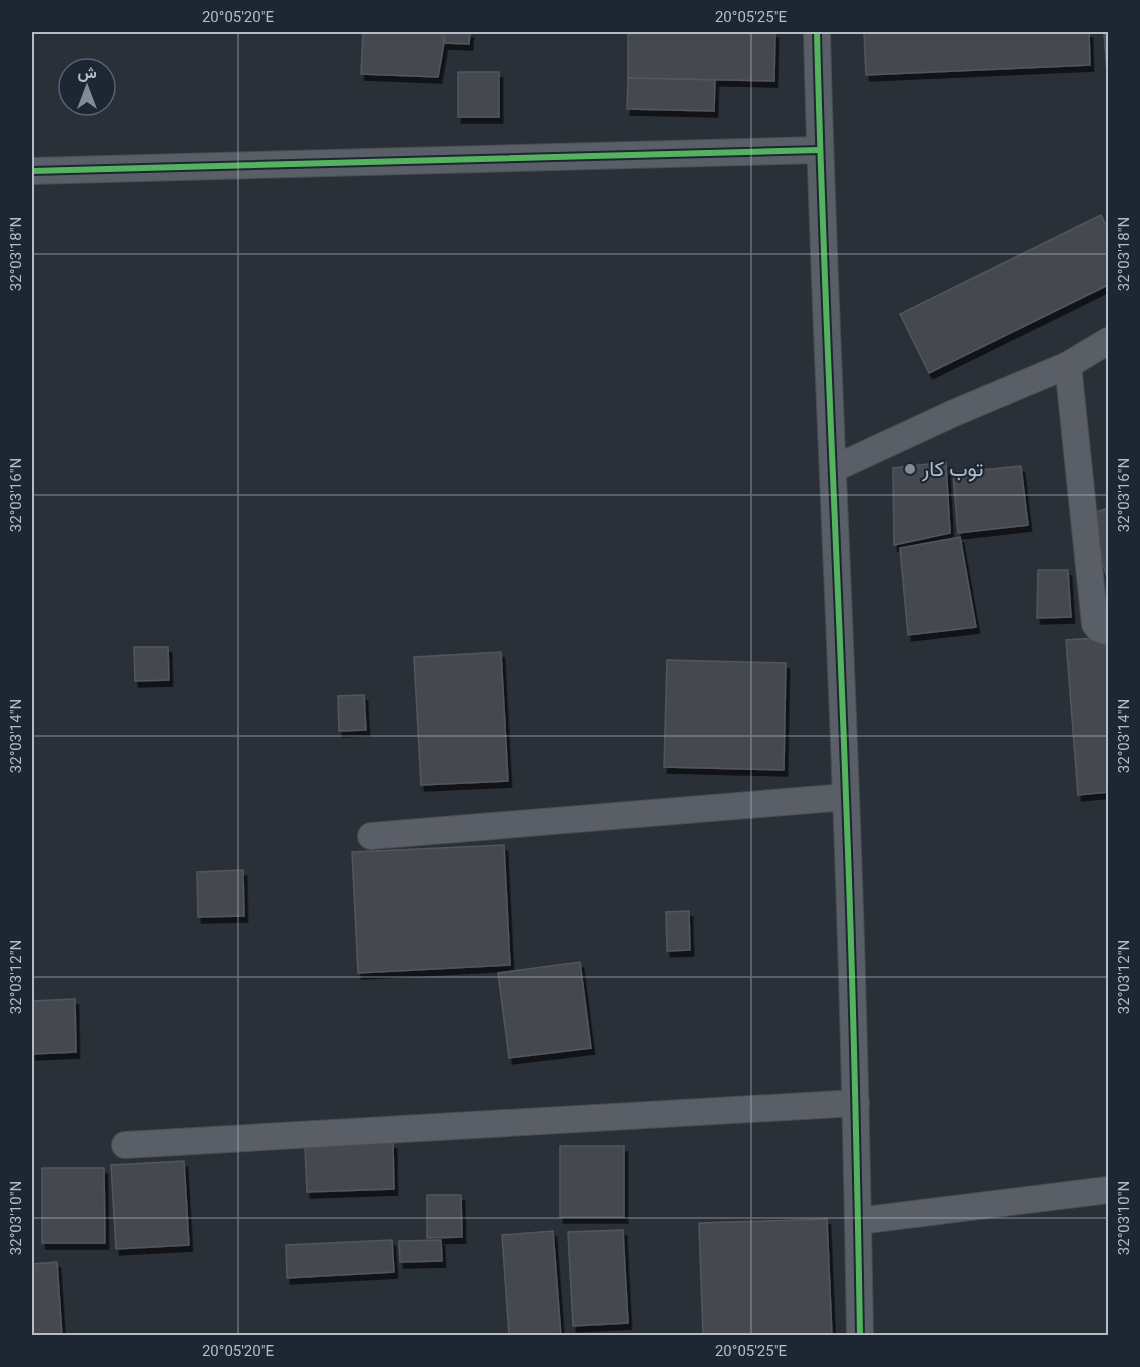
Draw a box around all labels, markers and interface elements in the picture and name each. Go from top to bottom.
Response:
text: 20°05'20"E [202,8,275,26]
text: 20°05'25"E [715,8,788,26]
north arrow [57,57,117,117]
text: ش [77,63,97,82]
text: 32°03'18"N [7,217,25,291]
text: 32°03'18"N [1115,217,1133,291]
place label: توب كار [921,457,983,482]
text: 32°03'16"N [7,458,25,532]
text: 32°03'16"N [1115,458,1133,532]
marker: توب كار [903,462,917,476]
text: 32°03'14"N [7,699,25,773]
text: 32°03'14"N [1115,699,1133,773]
text: 32°03'12"N [7,940,25,1014]
text: 32°03'12"N [1115,940,1133,1014]
text: 32°03'10"N [7,1181,25,1255]
text: 32°03'10"N [1115,1181,1133,1255]
text: 20°05'20"E [202,1342,275,1360]
text: 20°05'25"E [715,1342,788,1360]

